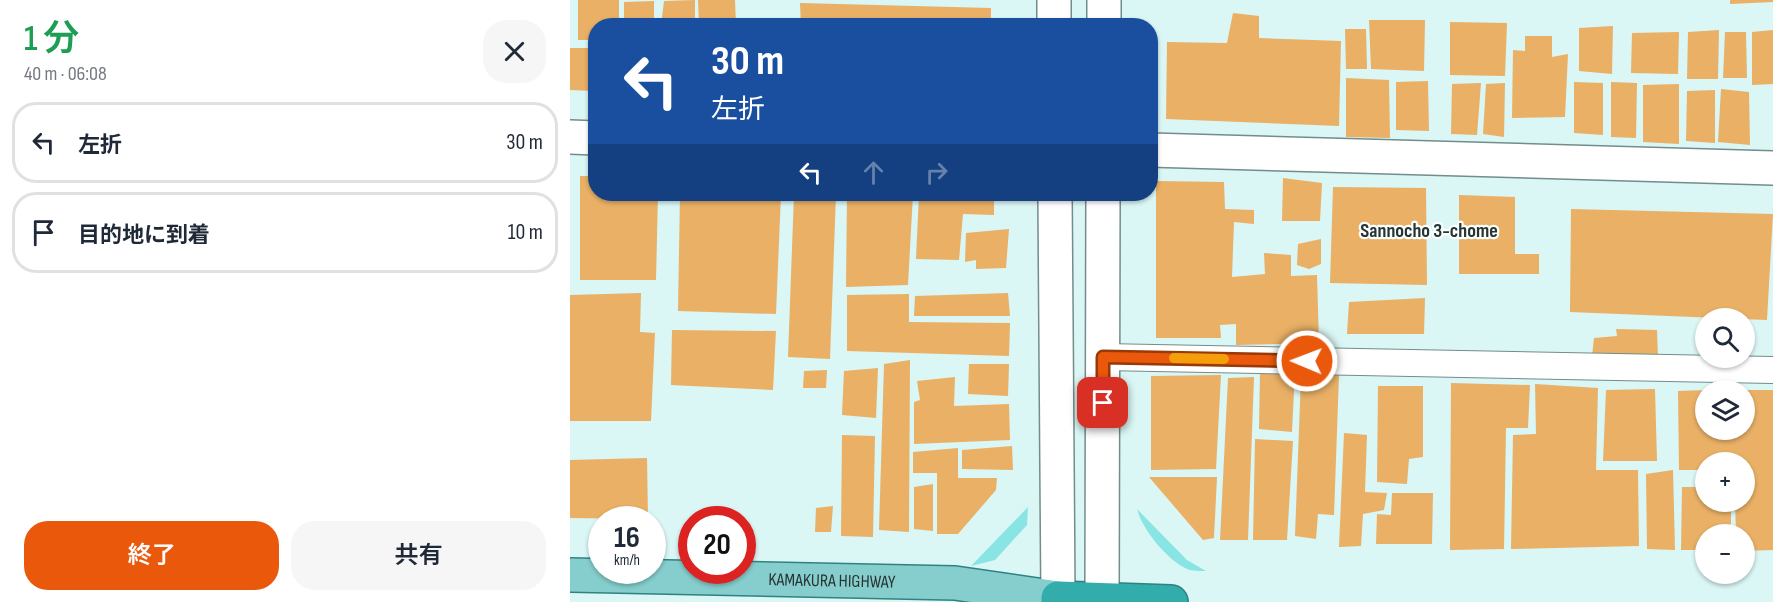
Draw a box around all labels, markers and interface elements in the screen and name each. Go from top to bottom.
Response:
text: 1 分 [24,18,79,61]
button: close [483,20,546,83]
text: 30 m [711,36,784,87]
icon: left [612,42,690,120]
text: 40 m · 06:08 [24,62,107,86]
text: 左折 [711,94,765,126]
icon: left [27,126,60,159]
text: 30 m [506,129,543,156]
text: 左折 [78,132,122,159]
icon: left [794,156,827,189]
icon: ahead [857,156,890,189]
icon: right [920,156,953,189]
icon: arrive [27,216,60,249]
text: 10 m [508,219,543,246]
district label: Sannocho 3-chome [1360,219,1498,243]
text: 目的地に到着 [78,222,210,249]
map controls [1695,308,1755,584]
button: search [1695,308,1755,368]
position arrow [1275,329,1339,393]
pin [1077,377,1128,428]
button: layers [1695,380,1755,440]
icon: arrive [1086,386,1119,419]
button: + [1695,452,1755,512]
speed limit sign: 20 [678,506,756,584]
text: 16 [614,520,640,556]
button: 終了 [24,521,279,590]
button: 共有 [291,521,546,590]
button: − [1695,524,1755,584]
text: km/h [614,551,640,570]
street label: KAMAKURA HIGHWAY [768,569,896,593]

